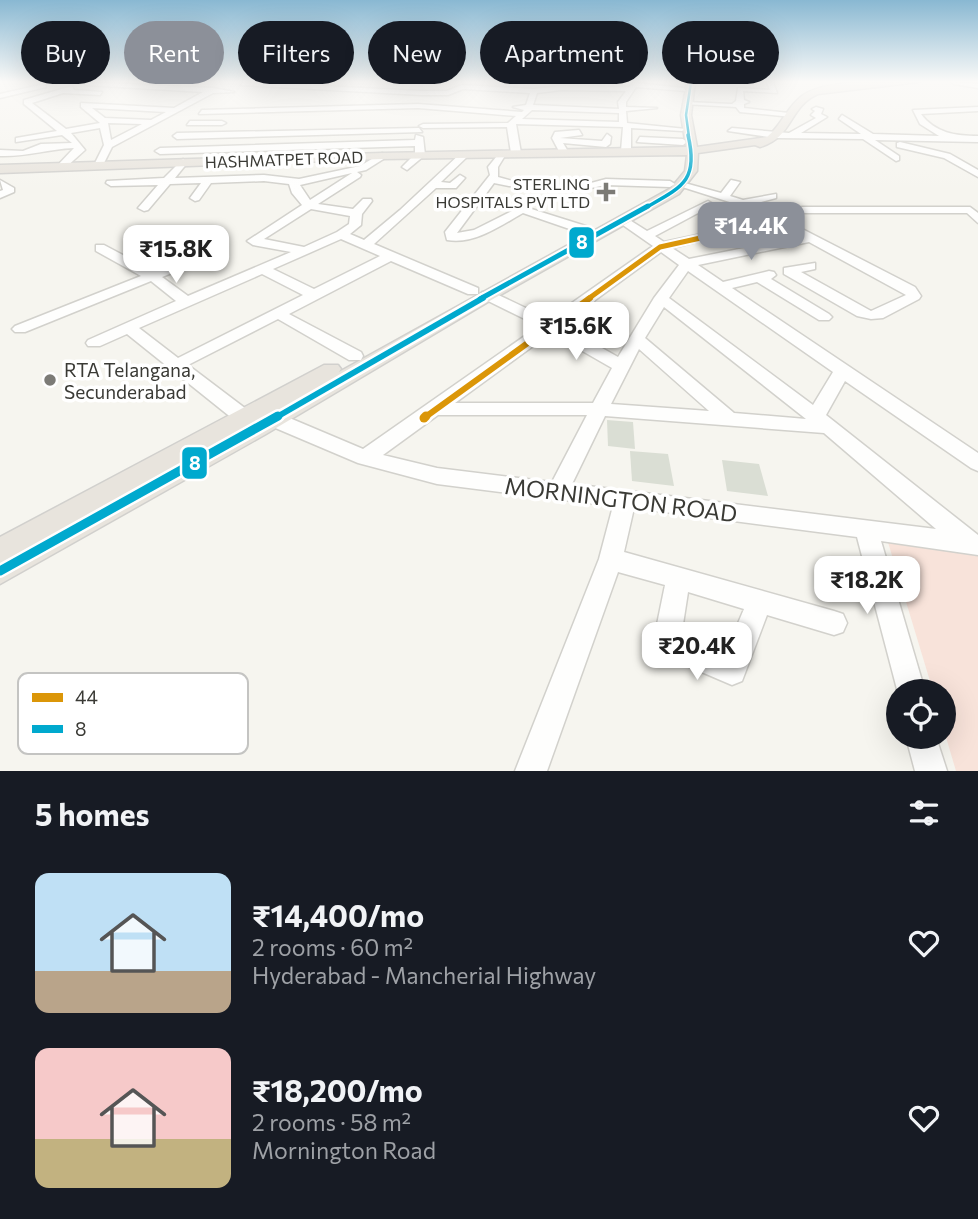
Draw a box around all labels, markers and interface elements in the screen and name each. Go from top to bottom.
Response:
chip: Buy [21,21,110,84]
chip: Rent [124,21,224,84]
chip: Filters [238,21,354,84]
chip: New [368,21,466,84]
chip: Apartment [480,21,648,84]
chip: House [662,21,779,84]
street label: HASHMATPET ROAD [205,147,363,171]
place label: STERLING HOSPITALS PVT LTD [436,174,590,211]
marker: STERLING HOSPITALS PVT LTD [596,182,616,202]
pin: ₹14.4K [694,202,808,262]
text: ₹14.4K [714,211,788,239]
pin: ₹15.8K [119,226,233,285]
line badge: 8 [568,226,595,259]
text: 8 [576,230,588,253]
text: ₹15.8K [139,234,213,262]
pin: ₹15.6K [519,302,633,362]
text: ₹15.6K [539,311,613,339]
place label: RTA Telangana, Secunderabad [64,358,195,403]
marker: RTA Telangana, Secunderabad [42,372,58,388]
line badge: 8 [181,446,208,480]
text: 8 [189,451,201,474]
street label: MORNINGTON ROAD [503,471,739,527]
pin: ₹18.2K [810,556,924,616]
text: ₹18.2K [830,565,904,593]
pin: ₹20.4K [640,622,754,682]
text: ₹20.4K [658,631,736,659]
legend [18,673,248,754]
map controls [886,679,956,749]
button: locate [886,679,956,749]
text: 44 [75,685,98,708]
text: 8 [75,717,87,740]
icon: filters [905,794,943,832]
text: 5 homes [35,795,149,832]
text: ₹14,400/mo [252,896,424,933]
icon: home [91,901,175,985]
icon: heart [905,924,943,962]
text: 2 rooms · 60 m² [252,933,413,961]
text: Hyderabad - Mancherial Highway [252,961,596,989]
text: ₹18,200/mo [252,1071,423,1108]
icon: home [91,1076,175,1160]
icon: heart [905,1099,943,1137]
text: 2 rooms · 58 m² [252,1108,411,1136]
text: Mornington Road [252,1136,436,1164]

